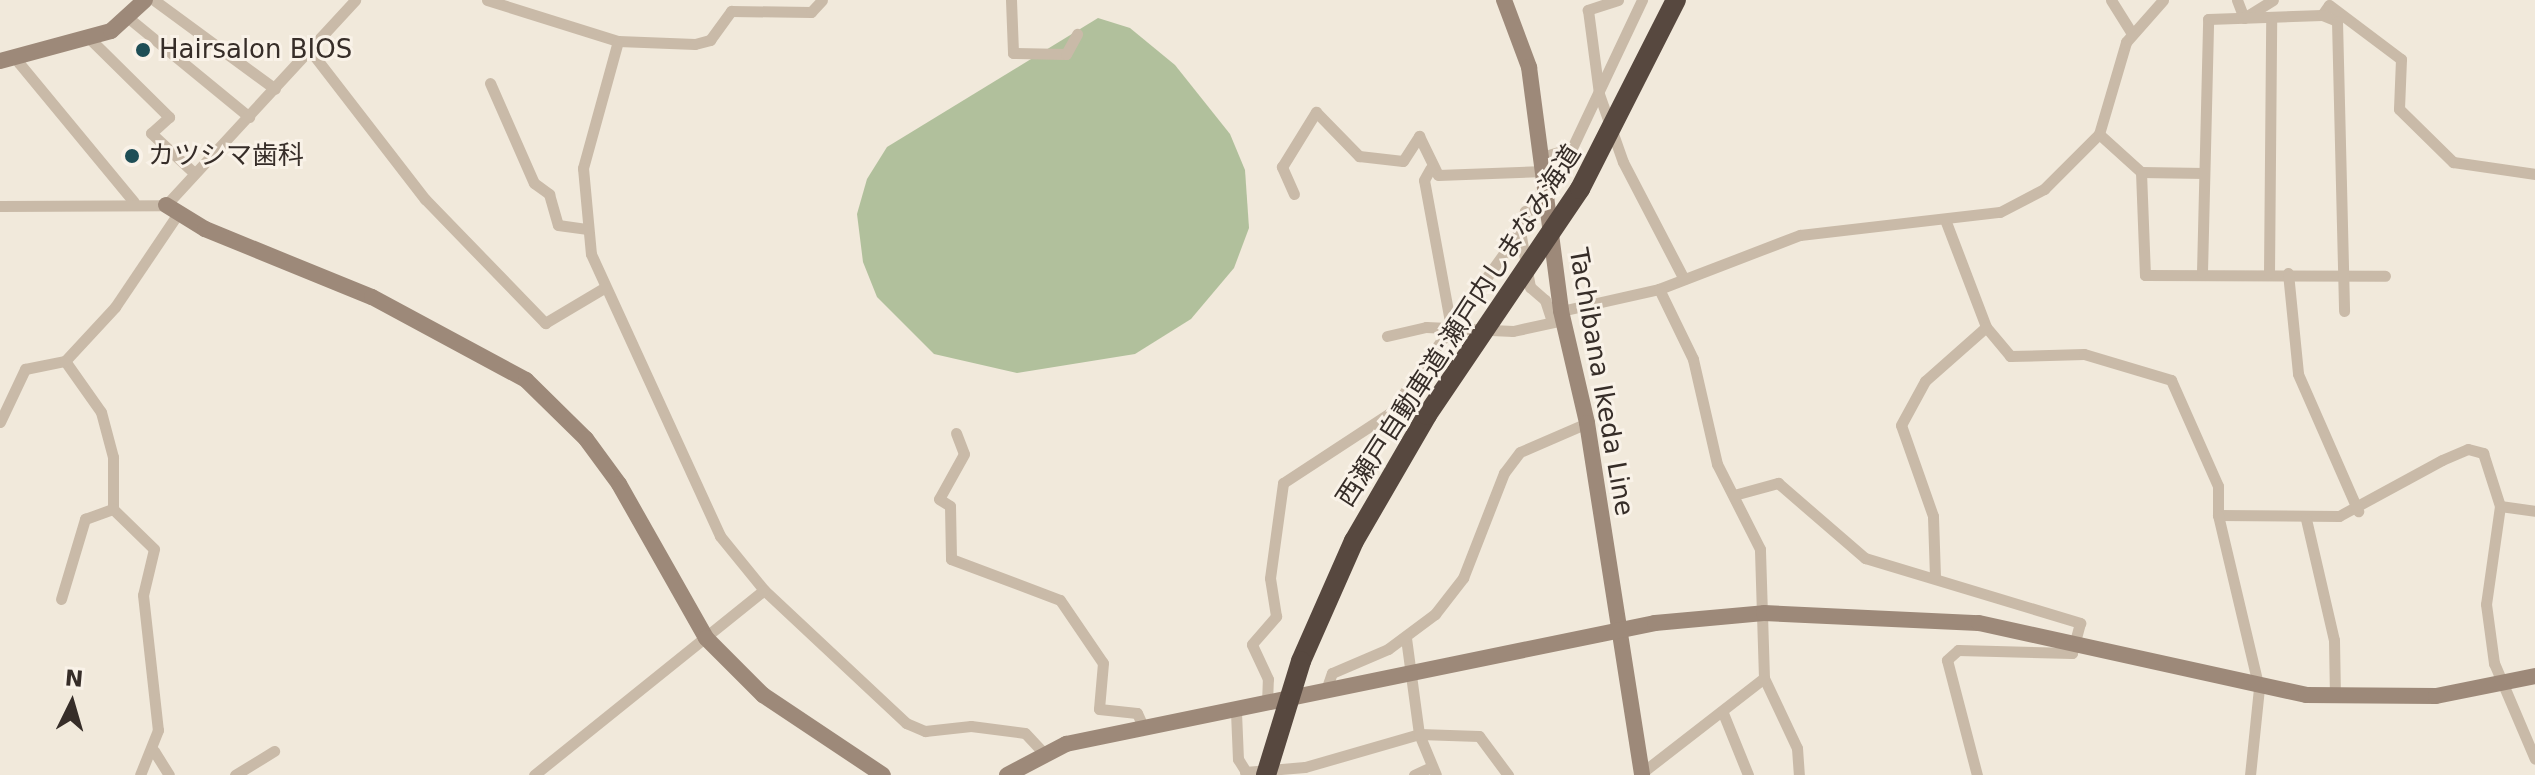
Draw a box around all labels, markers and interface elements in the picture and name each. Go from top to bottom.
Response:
place label: Hairsalon BIOS [159,34,352,66]
marker: Hairsalon BIOS [134,41,152,59]
street label: 西瀬戸自動車道;瀬戸内しまなみ海道 [1330,139,1588,513]
place label: カツシマ歯科 [148,140,304,172]
marker: カツシマ歯科 [123,147,141,165]
street label: Tachibana Ikeda Line [1562,246,1640,518]
north arrow [32,663,112,743]
text: N [64,665,84,692]

